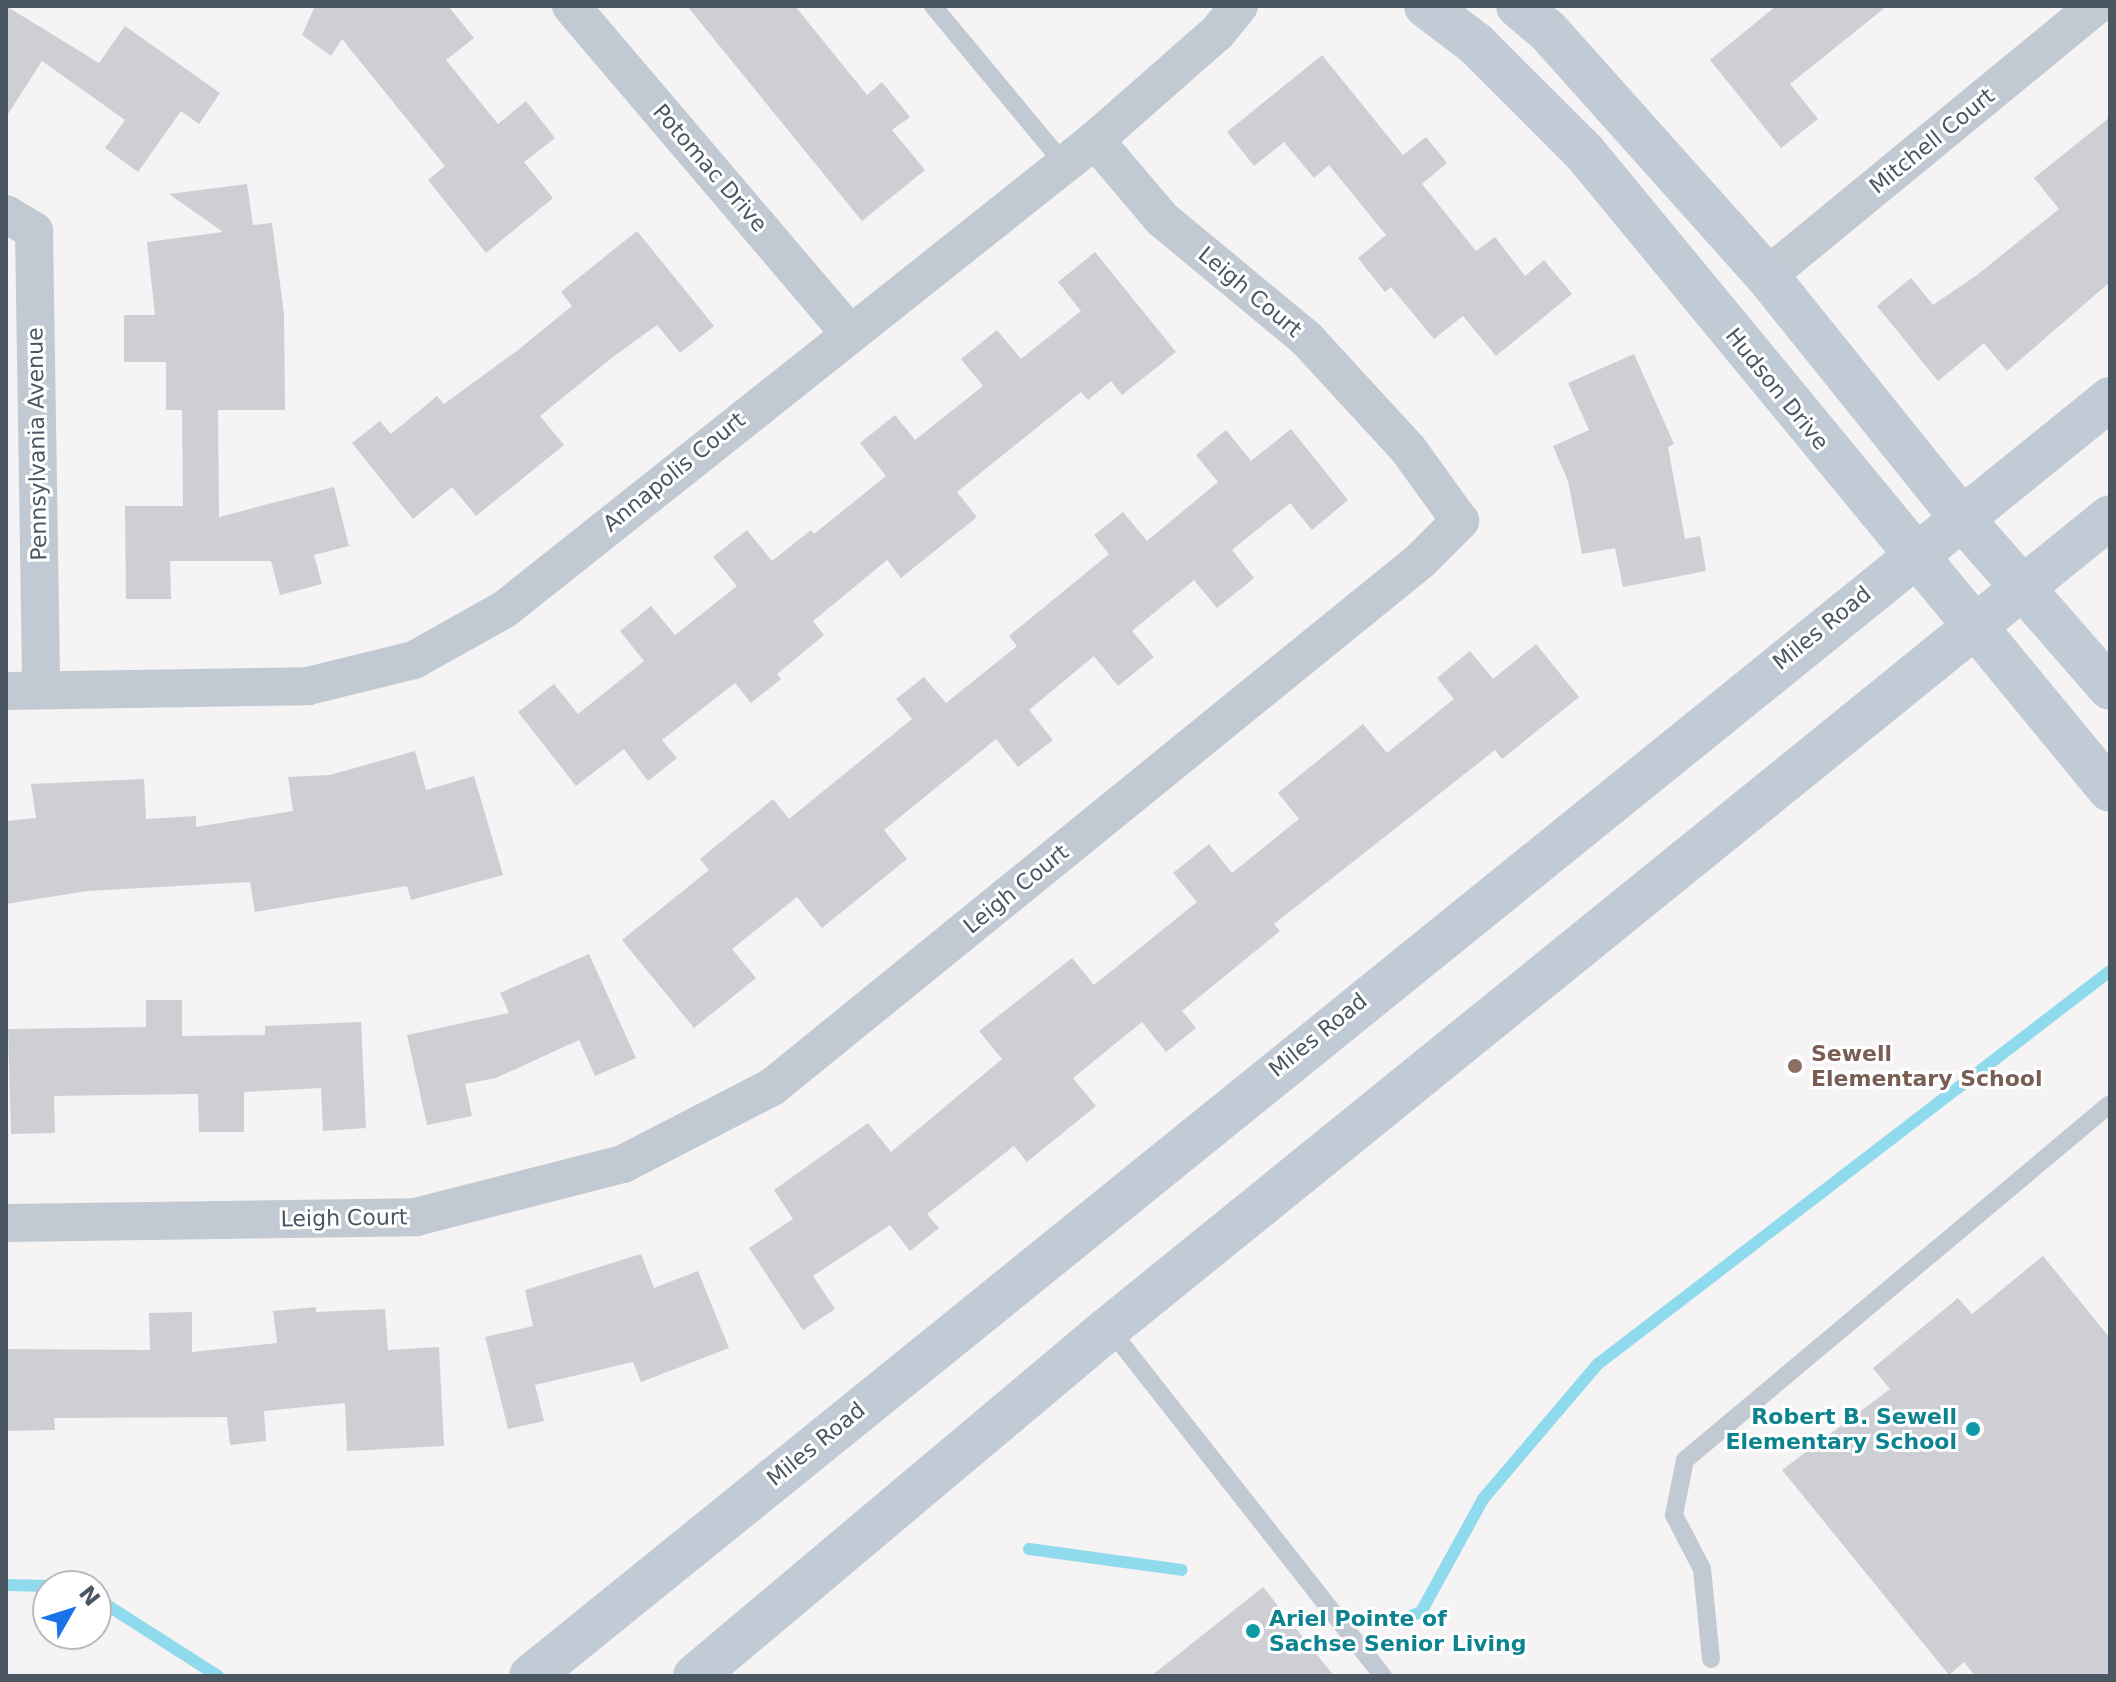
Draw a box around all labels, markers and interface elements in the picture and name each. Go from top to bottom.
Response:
street label: Mitchell Court [1864,83,2000,199]
street label: Potomac Drive [647,99,773,237]
street label: Leigh Court [1193,241,1307,343]
street label: Hudson Drive [1720,323,1834,455]
street label: Pennsylvania Avenue [22,327,52,561]
street label: Annapolis Court [598,407,750,537]
street label: Miles Road [1768,580,1876,676]
street label: Leigh Court [958,839,1074,939]
street label: Miles Road [1264,987,1372,1083]
place label: Sewell Elementary School [1811,1040,2043,1092]
marker: Sewell Elementary School [1786,1057,1804,1075]
street label: Leigh Court [280,1204,408,1232]
street label: Miles Road [762,1396,870,1492]
place label: Robert B. Sewell Elementary School [1725,1403,1957,1454]
marker: Robert B. Sewell Elementary School [1964,1420,1982,1438]
north arrow [32,1570,112,1650]
text: N [74,1581,105,1611]
place label: Ariel Pointe of Sachse Senior Living [1269,1605,1527,1656]
marker: Ariel Pointe of Sachse Senior Living [1244,1622,1262,1640]

